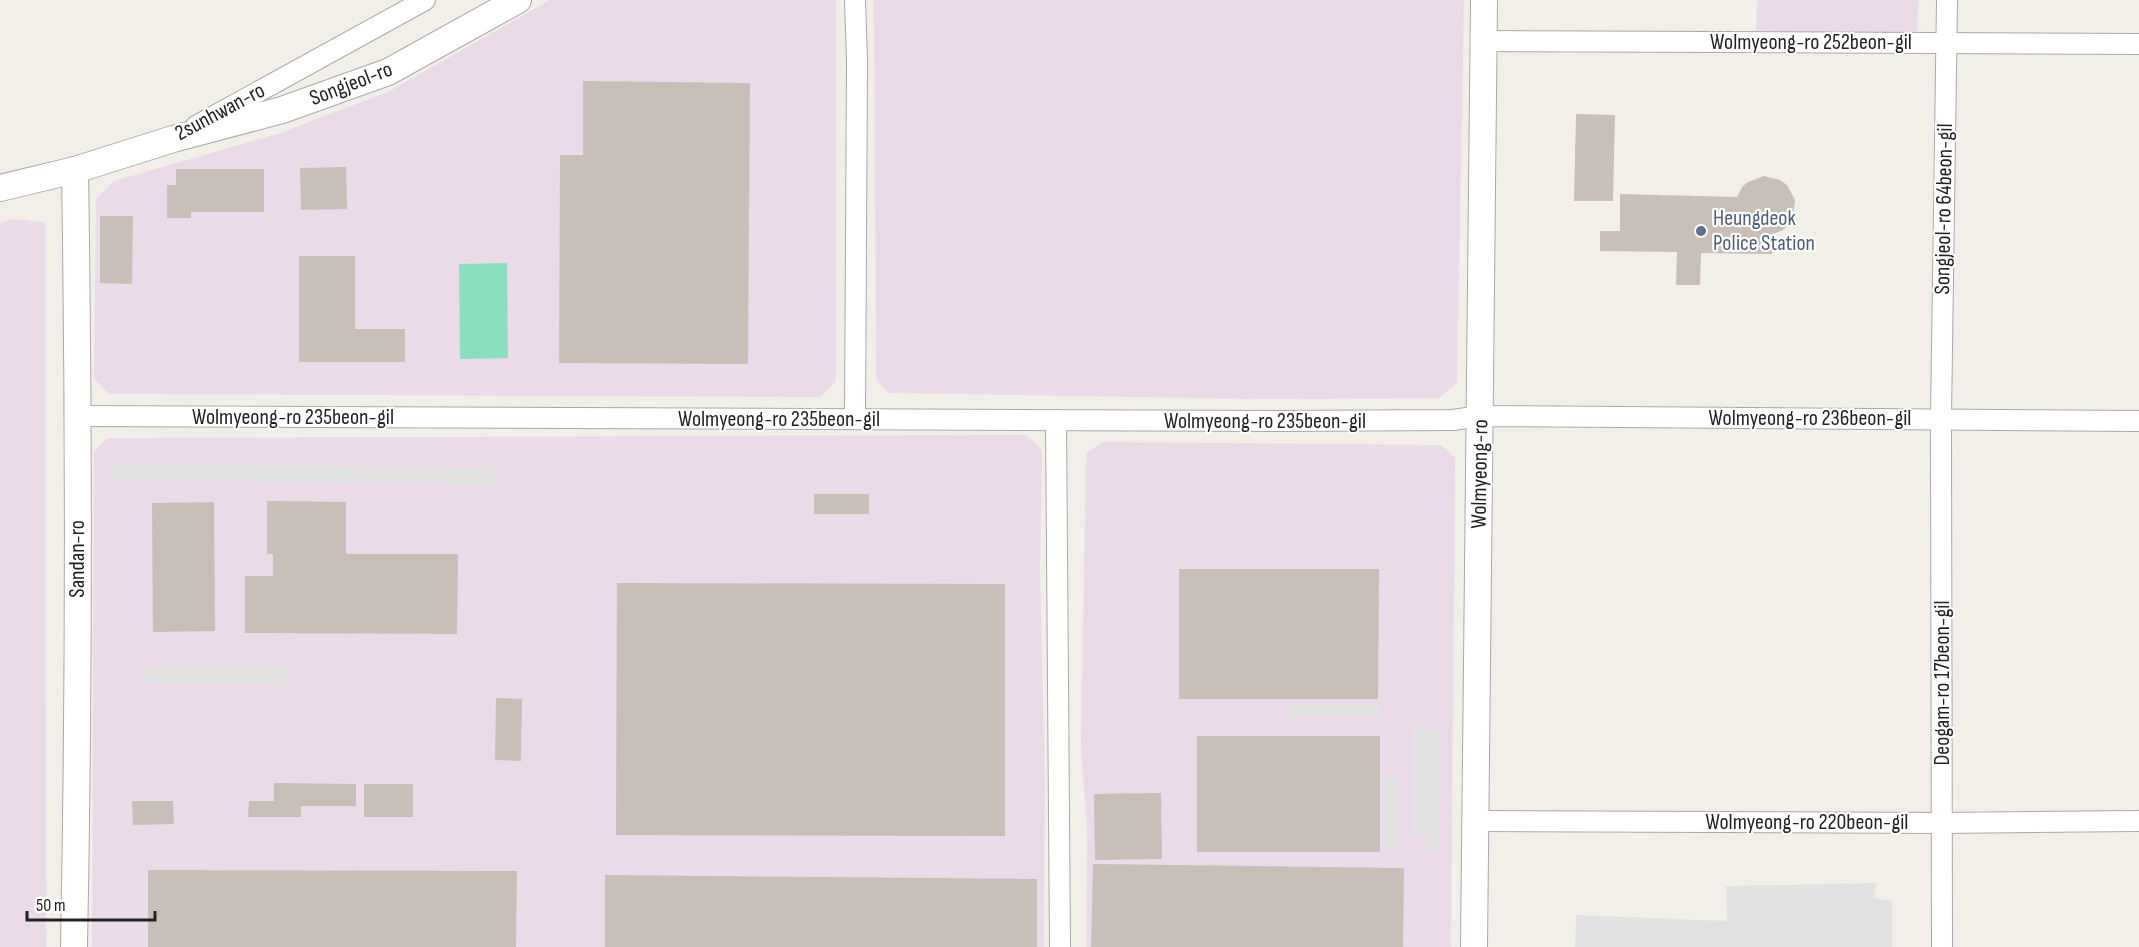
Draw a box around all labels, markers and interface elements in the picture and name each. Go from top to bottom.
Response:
street label: Wolmyeong-ro 252beon-gil [1710,29,1912,56]
street label: Songjeol-ro [306,56,396,112]
street label: 2sunhwan-ro [170,77,270,147]
street label: Songjeol-ro 64beon-gil [1929,123,1959,295]
place label: Heungdeok Police Station [1713,205,1815,257]
marker: Heungdeok Police Station [1694,224,1708,238]
street label: Wolmyeong-ro 235beon-gil [192,404,394,431]
street label: Wolmyeong-ro 236beon-gil [1709,405,1911,432]
street label: Wolmyeong-ro 235beon-gil [678,406,880,433]
street label: Wolmyeong-ro 235beon-gil [1164,408,1366,435]
street label: Wolmyeong-ro [1466,419,1494,529]
street label: Sandan-ro [64,520,91,598]
street label: Deogam-ro 17beon-gil [1929,600,1956,766]
street label: Wolmyeong-ro 220beon-gil [1706,809,1908,836]
scale bar [27,884,154,922]
text: 50 m [36,895,66,916]

